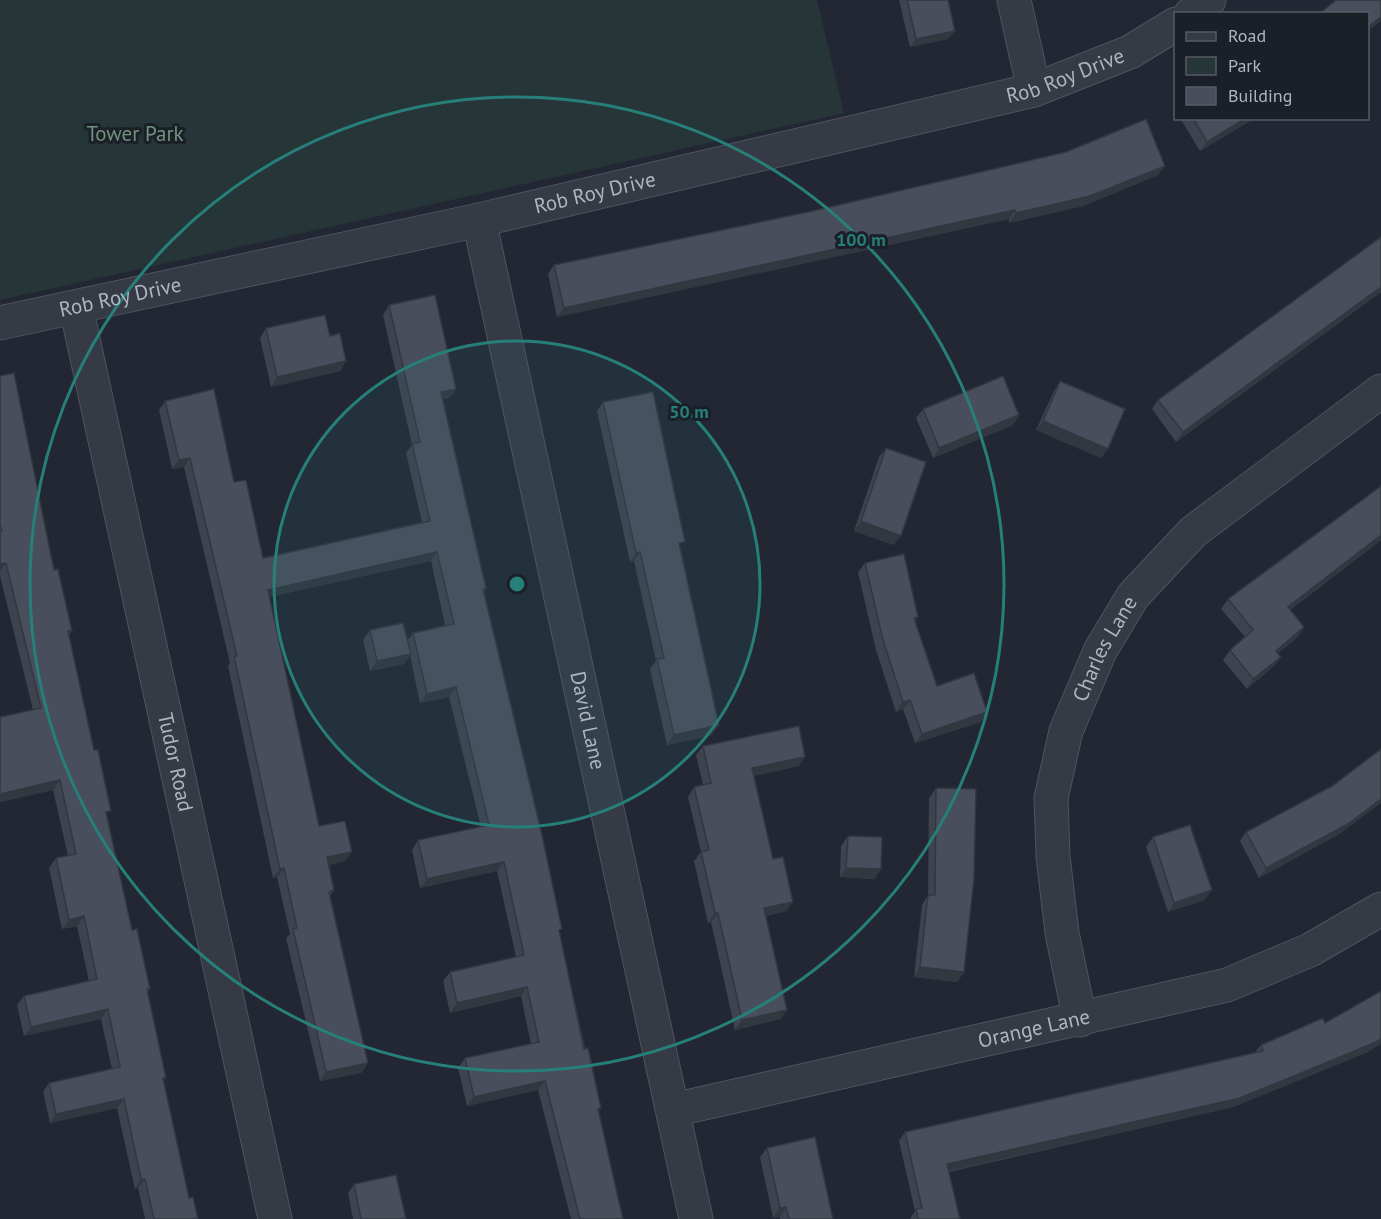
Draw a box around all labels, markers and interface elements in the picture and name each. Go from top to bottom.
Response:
legend [1174,12,1369,120]
text: Road [1228,24,1266,47]
street label: Rob Roy Drive [1004,42,1128,109]
text: Park [1228,54,1261,77]
text: Building [1228,84,1292,107]
park label: Tower Park [86,120,184,147]
street label: Rob Roy Drive [531,165,658,220]
text: 100 m [836,228,886,251]
street label: Rob Roy Drive [57,270,184,323]
text: 50 m [669,400,709,423]
centre of rings [507,574,527,594]
street label: Charles Lane [1066,591,1143,705]
street label: David Lane [564,669,612,772]
street label: Tudor Road [152,710,200,814]
street label: Orange Lane [975,1002,1092,1054]

